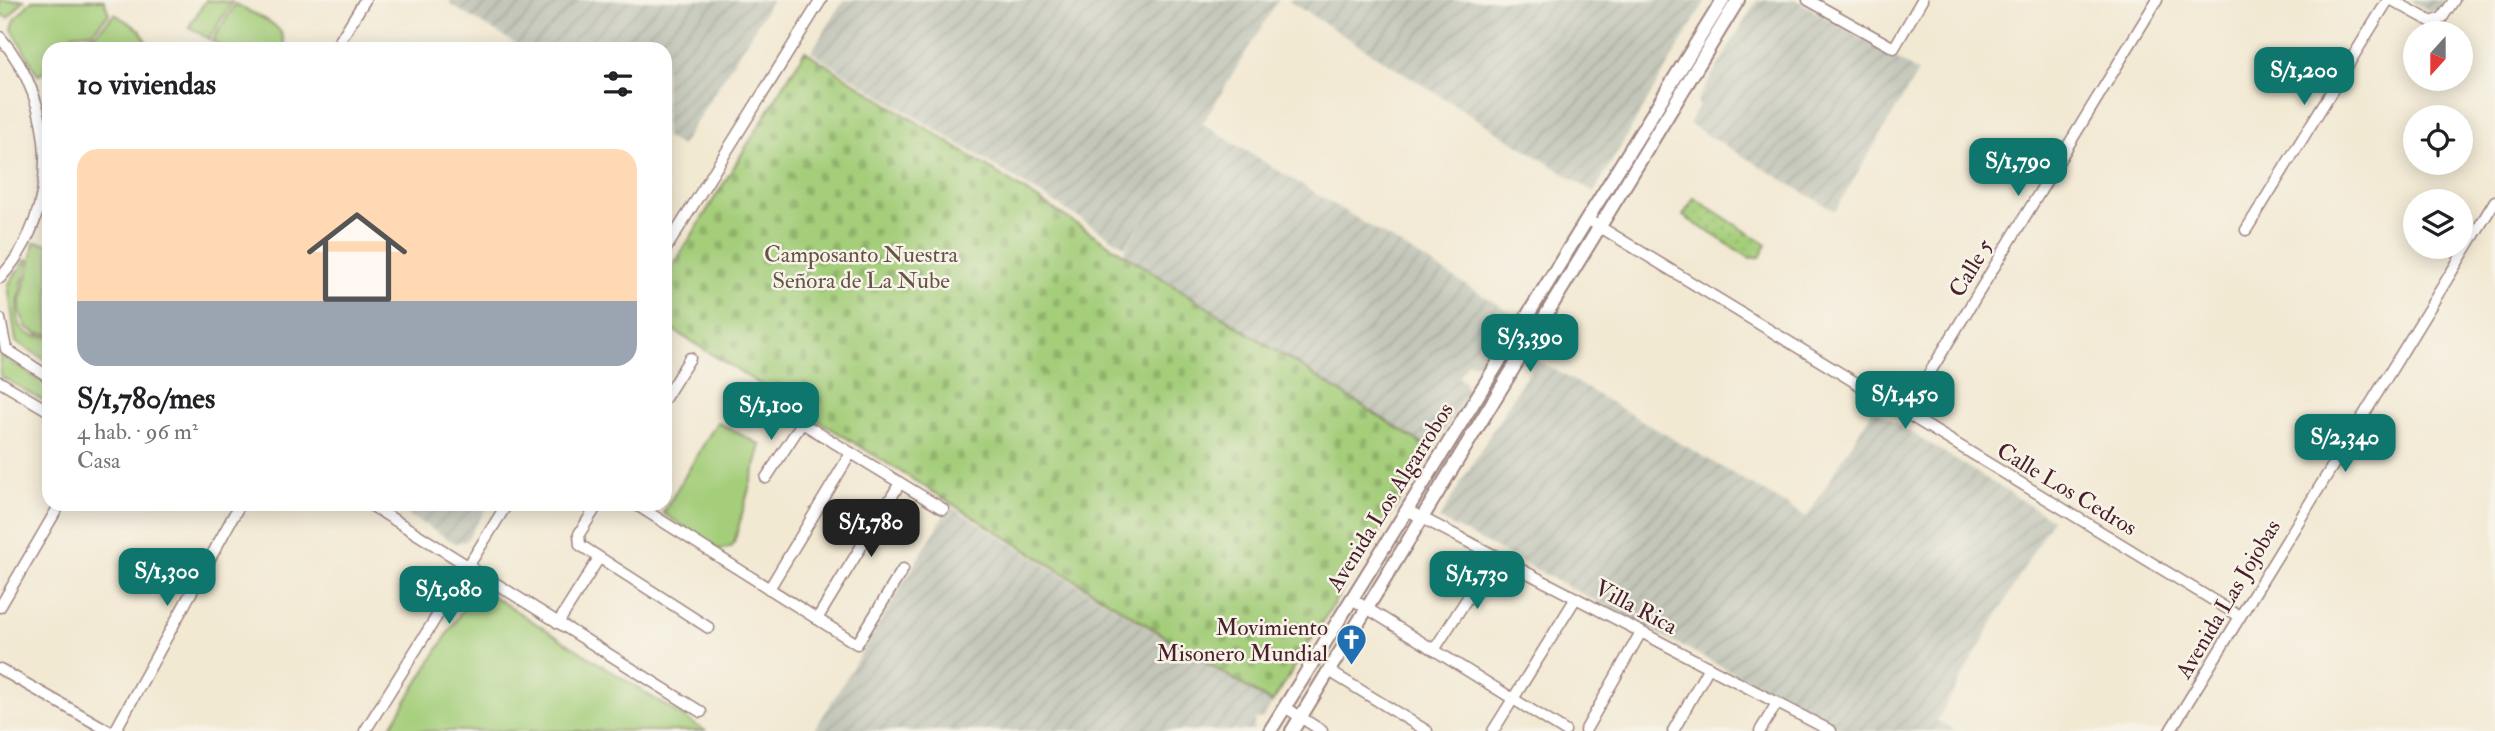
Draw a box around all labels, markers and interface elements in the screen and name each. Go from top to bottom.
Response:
north arrow [2403,21,2473,91]
map controls [2403,21,2473,259]
pin: S/1,200 [2239,48,2369,107]
text: S/1,200 [2270,55,2338,84]
icon: filters [599,65,637,103]
text: 10 viviendas [77,66,216,103]
button: locate [2403,105,2473,175]
pin: S/1,790 [1953,138,2083,198]
text: S/1,790 [1985,146,2051,175]
button: layers [2403,189,2473,259]
icon: home [294,194,420,320]
street label: Calle 5 [1942,234,2000,302]
park label: Camposanto Nuestra Señora de La Nube [764,240,959,295]
pin: S/3,390 [1465,314,1595,374]
text: S/3,390 [1497,322,1563,351]
pin: S/1,450 [1840,372,1970,431]
text: S/1,450 [1871,379,1939,408]
text: S/1,780/mes [77,380,215,417]
pin: S/1,100 [706,382,836,442]
text: S/1,100 [739,390,803,419]
street label: Avenida Los Algarrobos [1320,397,1460,598]
pin: S/2,340 [2280,414,2410,474]
text: 4 hab. · 96 m² [77,417,198,446]
text: S/2,340 [2311,422,2379,451]
street label: Calle Los Cedros [1992,436,2142,542]
text: Casa [77,446,121,475]
pin: S/1,780 [806,500,936,559]
text: S/1,780 [839,507,903,536]
street label: Avenida Las Jojobas [2169,514,2287,685]
pin: S/1,300 [102,548,232,608]
pin: S/1,730 [1412,552,1542,611]
text: S/1,300 [135,556,199,585]
text: S/1,730 [1446,559,1508,588]
pin: S/1,080 [384,566,514,626]
street label: Villa Rica [1590,573,1683,641]
text: S/1,080 [416,574,482,603]
place label: Movimiento Misonero Mundial [1156,613,1328,668]
church icon: Movimiento Misonero Mundial [1334,623,1368,667]

